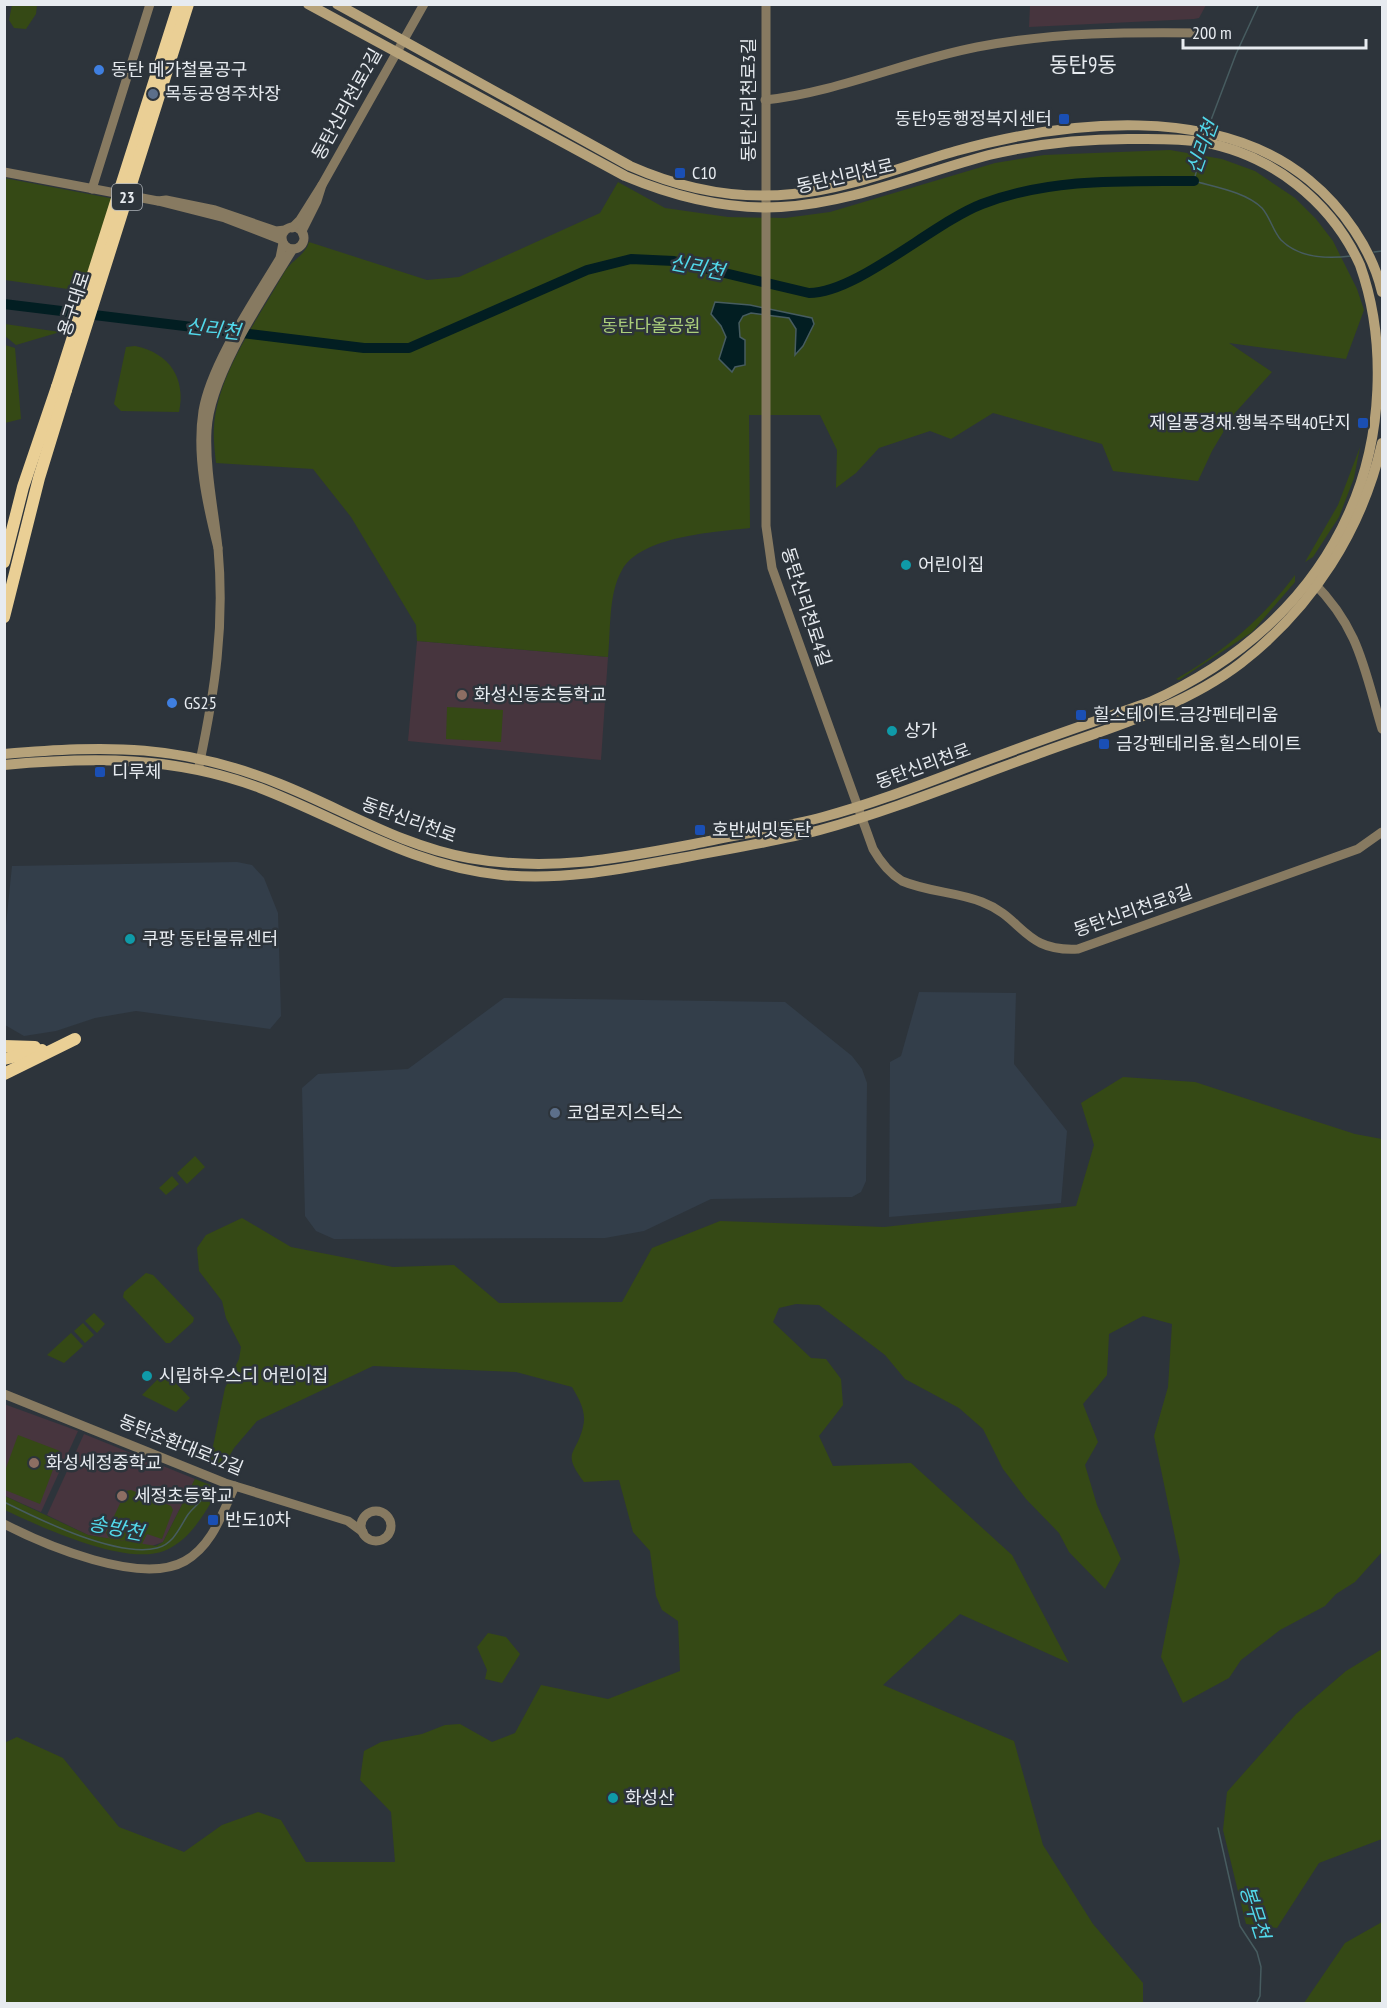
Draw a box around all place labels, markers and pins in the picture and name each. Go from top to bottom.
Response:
place label: 동탄 메가철물공구 [111,58,247,81]
marker: 동탄 메가철물공구 [92,63,106,77]
place label: 목동공영주차장 [165,82,281,105]
marker: 목동공영주차장 [146,87,160,101]
place label: 동탄9동행정복지센터 [895,107,1052,130]
marker: 동탄9동행정복지센터 [1057,112,1071,126]
place label: C10 [692,161,716,184]
marker: C10 [673,166,687,180]
place label: 제일풍경채.행복주택40단지 [1149,411,1351,434]
marker: 제일풍경채.행복주택40단지 [1356,416,1370,430]
place label: 어린이집 [918,553,984,576]
marker: 어린이집 [899,558,913,572]
place label: 화성신동초등학교 [474,683,606,706]
marker: 화성신동초등학교 [455,688,469,702]
place label: GS25 [184,691,217,714]
marker: GS25 [165,696,179,710]
place label: 힐스테이트.금강펜테리움 [1093,703,1278,726]
marker: 힐스테이트.금강펜테리움 [1074,708,1088,722]
place label: 상가 [904,719,938,742]
marker: 상가 [885,724,899,738]
place label: 금강펜테리움.힐스테이트 [1116,732,1301,755]
marker: 금강펜테리움.힐스테이트 [1097,737,1111,751]
place label: 디루체 [112,760,162,783]
marker: 디루체 [93,765,107,779]
place label: 호반써밋동탄 [712,818,811,841]
marker: 호반써밋동탄 [693,823,707,837]
place label: 쿠팡 동탄물류센터 [142,927,278,950]
marker: 쿠팡 동탄물류센터 [123,932,137,946]
place label: 코업로지스틱스 [567,1101,683,1124]
marker: 코업로지스틱스 [548,1106,562,1120]
place label: 시립하우스디 어린이집 [159,1364,328,1387]
marker: 시립하우스디 어린이집 [140,1369,154,1383]
place label: 화성세정중학교 [46,1451,162,1474]
marker: 화성세정중학교 [27,1456,41,1470]
place label: 세정초등학교 [134,1484,233,1507]
marker: 세정초등학교 [115,1489,129,1503]
place label: 반도10차 [225,1508,291,1531]
marker: 반도10차 [206,1513,220,1527]
place label: 화성산 [625,1786,675,1809]
marker: 화성산 [606,1791,620,1805]

